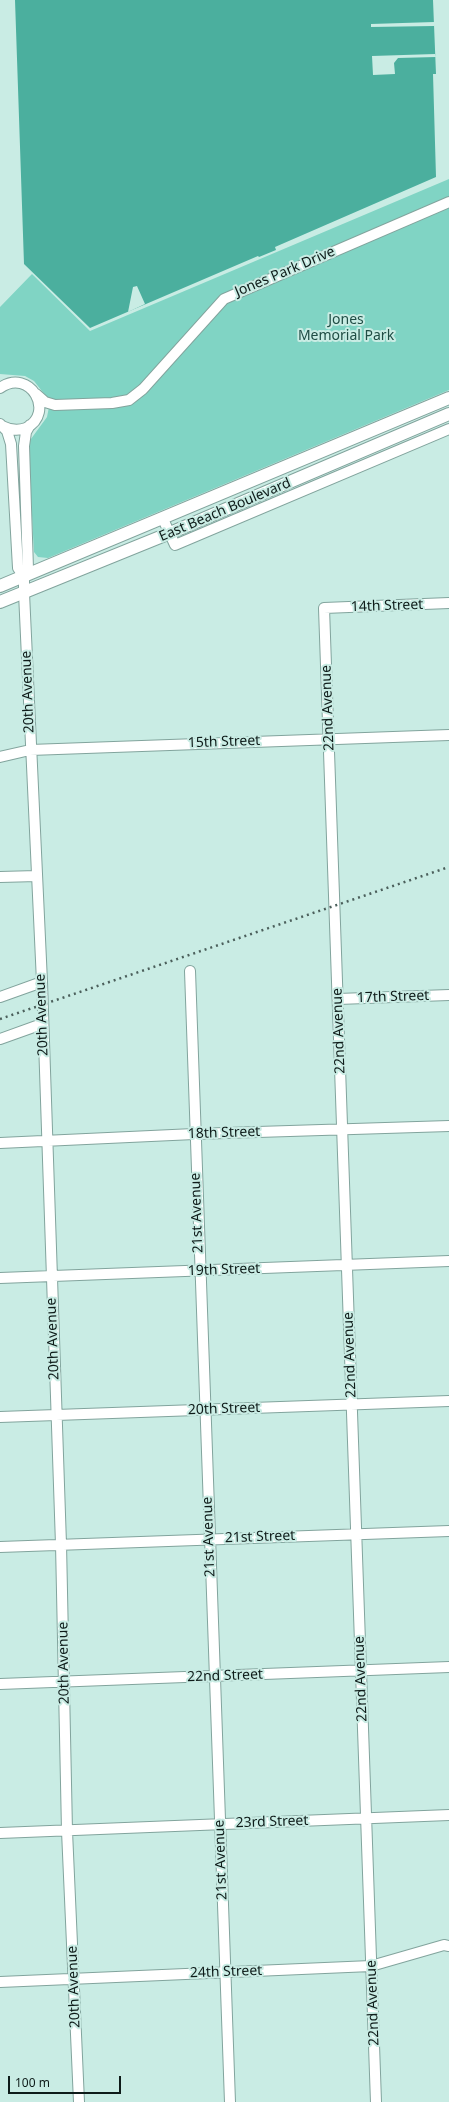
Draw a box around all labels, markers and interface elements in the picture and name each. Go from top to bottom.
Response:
street label: Jones Park Drive [232,243,338,301]
park label: Jones Memorial Park [298,312,394,344]
street label: East Beach Boulevard [157,475,293,545]
street label: 14th Street [351,596,423,616]
street label: 20th Avenue [18,650,38,734]
street label: 22nd Avenue [318,665,338,751]
street label: 15th Street [188,732,260,752]
street label: 20th Avenue [32,973,52,1057]
street label: 17th Street [357,987,429,1007]
street label: 22nd Avenue [329,988,349,1074]
street label: 18th Street [188,1123,260,1143]
street label: 21st Avenue [187,1172,207,1254]
street label: 19th Street [188,1260,260,1280]
street label: 20th Avenue [43,1297,63,1381]
street label: 22nd Avenue [340,1312,360,1398]
street label: 20th Street [188,1399,260,1419]
street label: 21st Avenue [199,1496,219,1578]
street label: 21st Street [224,1527,296,1547]
street label: 20th Avenue [55,1622,73,1704]
street label: 22nd Avenue [351,1636,371,1722]
street label: 22nd Street [187,1666,263,1686]
street label: 23rd Street [235,1812,309,1832]
street label: 21st Avenue [211,1819,231,1901]
street label: 20th Avenue [64,1945,84,2029]
street label: 22nd Avenue [363,1960,383,2046]
street label: 24th Street [190,1962,262,1982]
scale bar [10,2068,123,2094]
text: 100 m [15,2074,50,2091]

